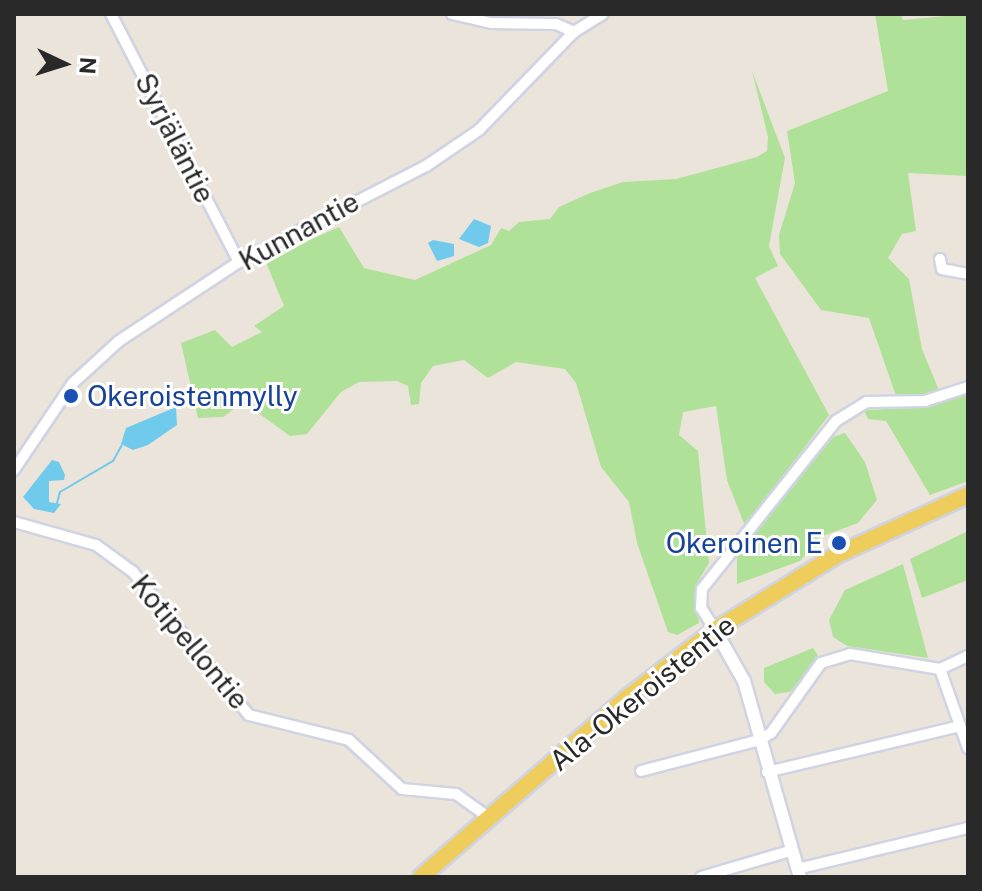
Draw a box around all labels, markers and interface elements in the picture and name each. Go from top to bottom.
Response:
north arrow [24,24,104,104]
text: N [74,56,102,75]
street label: Syrjäläntie [128,68,222,208]
street label: Kunnantie [233,184,365,278]
place label: Okeroistenmylly [87,379,298,413]
marker: Okeroistenmylly [62,387,80,405]
place label: Okeroinen E [666,526,823,560]
marker: Okeroinen E [830,534,848,552]
street label: Kotipellontie [124,568,256,716]
street label: Ala-Okeroistentie [543,608,741,778]

